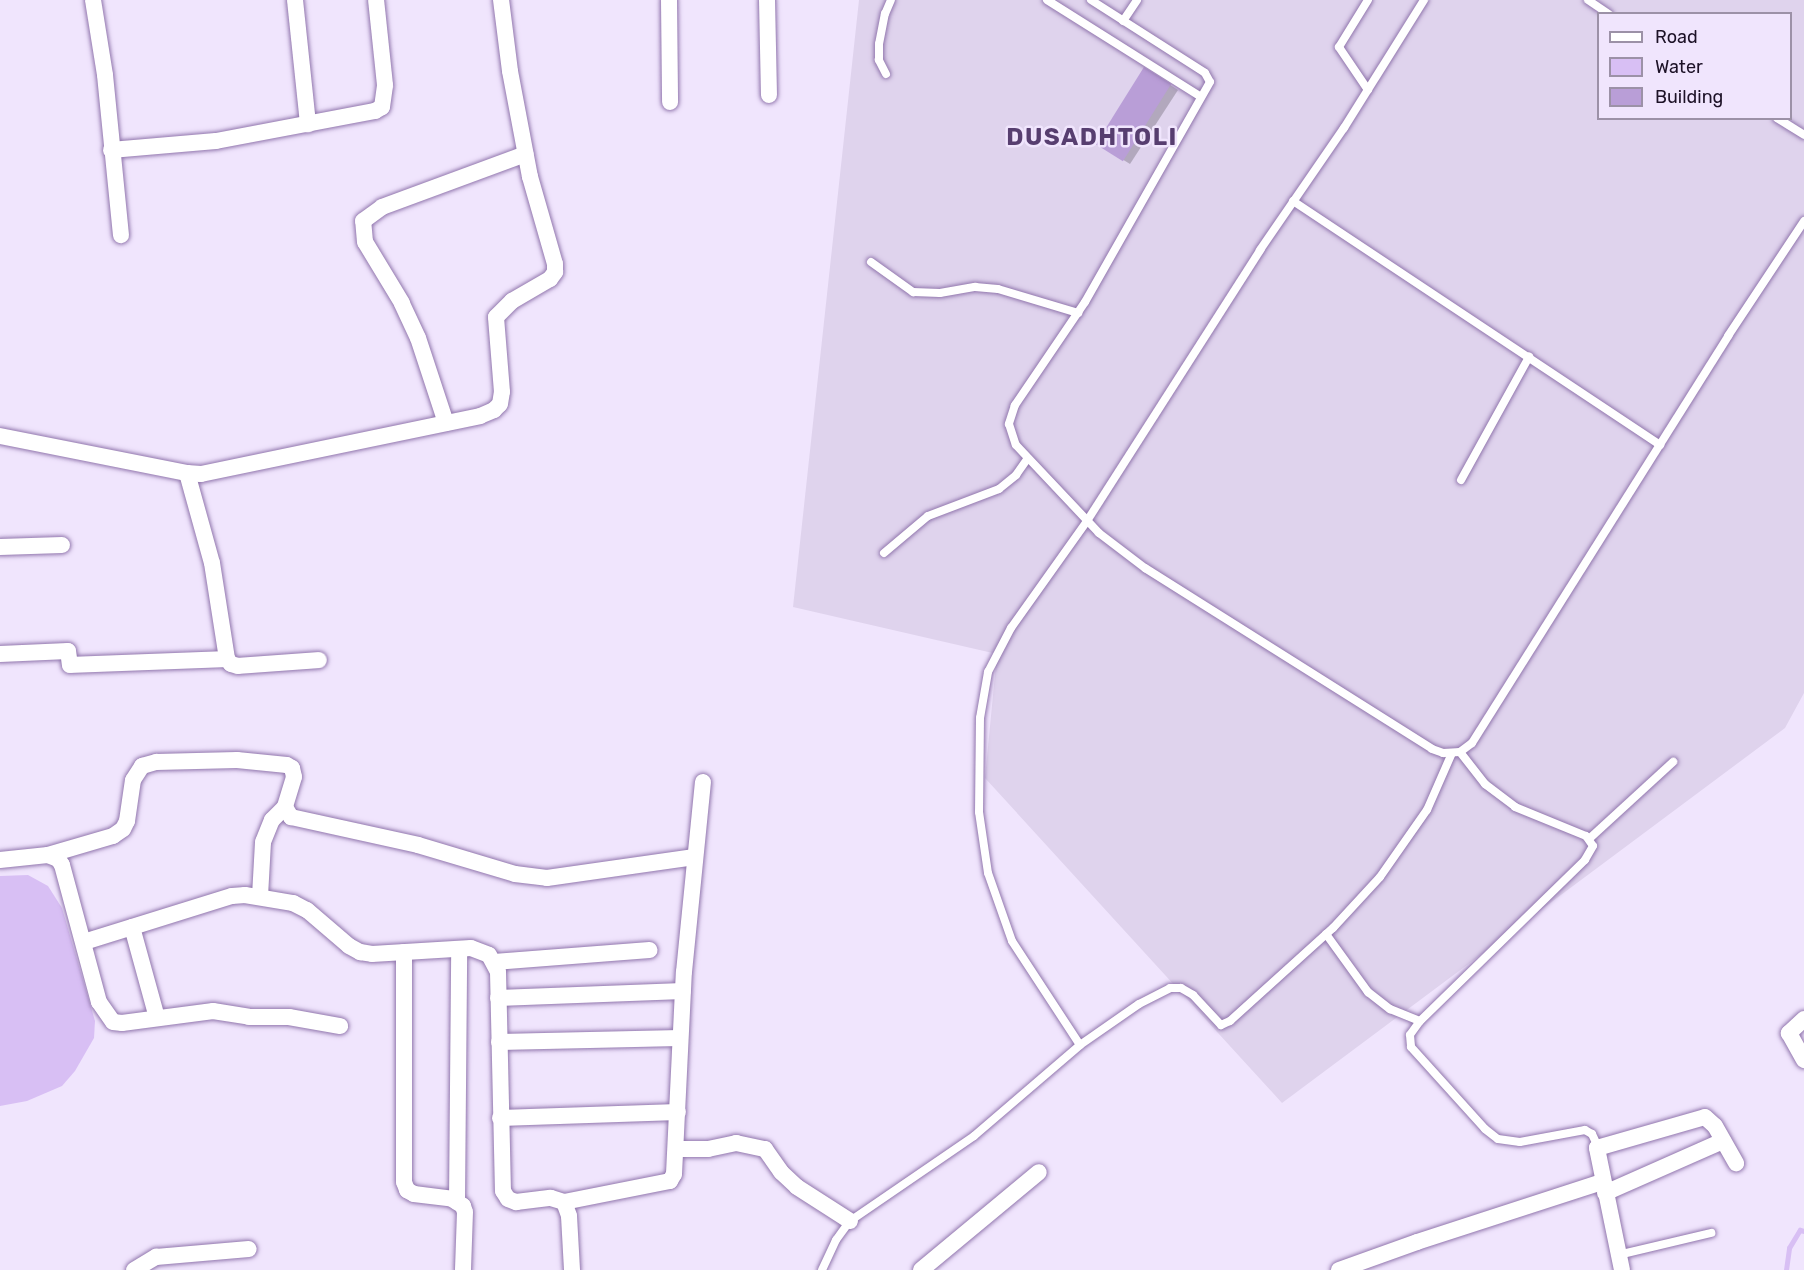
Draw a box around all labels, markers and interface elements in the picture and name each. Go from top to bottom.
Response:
legend [1597,12,1792,120]
text: Road [1655,26,1698,48]
text: Water [1655,56,1703,78]
text: Building [1655,86,1723,108]
district label: DUSADHTOLI [1006,124,1178,152]

